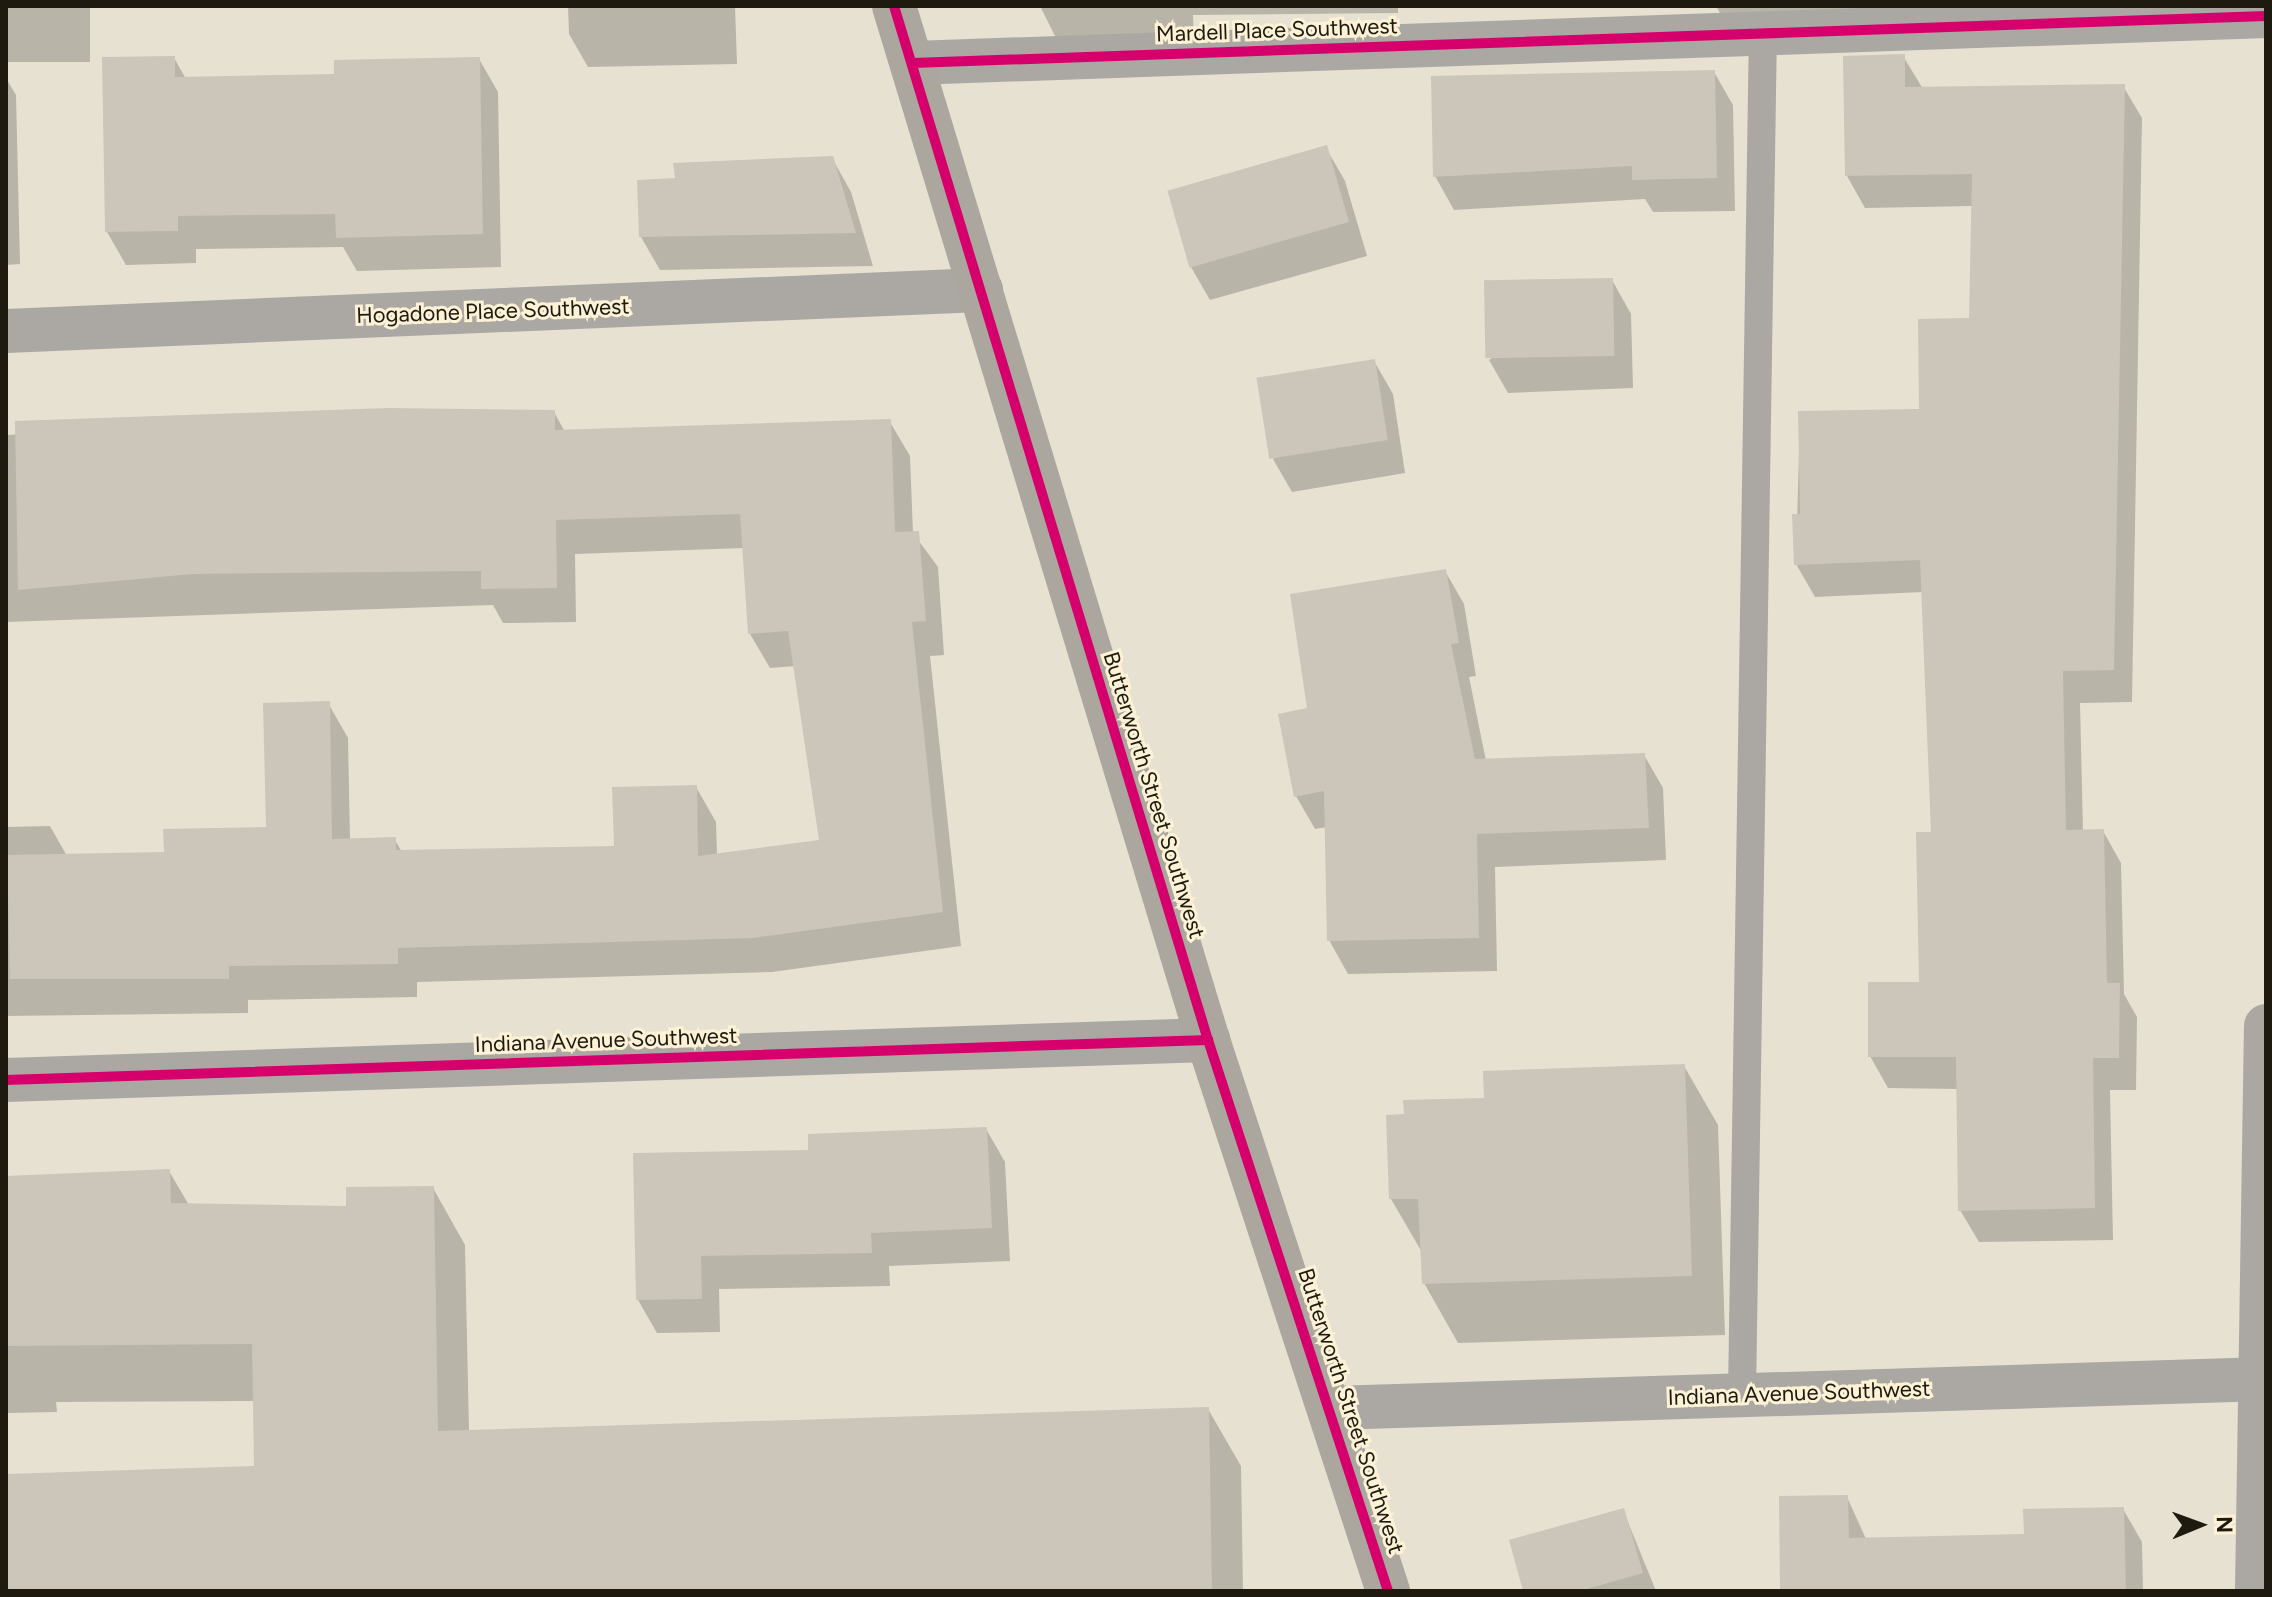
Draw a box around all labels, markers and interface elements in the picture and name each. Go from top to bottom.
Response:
street label: Mardell Place Southwest [1156,13,1398,47]
street label: Hogadone Place Southwest [356,293,630,329]
street label: Butterworth Street Southwest [1098,648,1210,942]
street label: Indiana Avenue Southwest [474,1022,738,1058]
street label: Butterworth Street Southwest [1292,1265,1410,1557]
street label: Indiana Avenue Southwest [1667,1375,1931,1411]
north arrow [2160,1485,2240,1565]
text: N [2211,1516,2238,1533]

